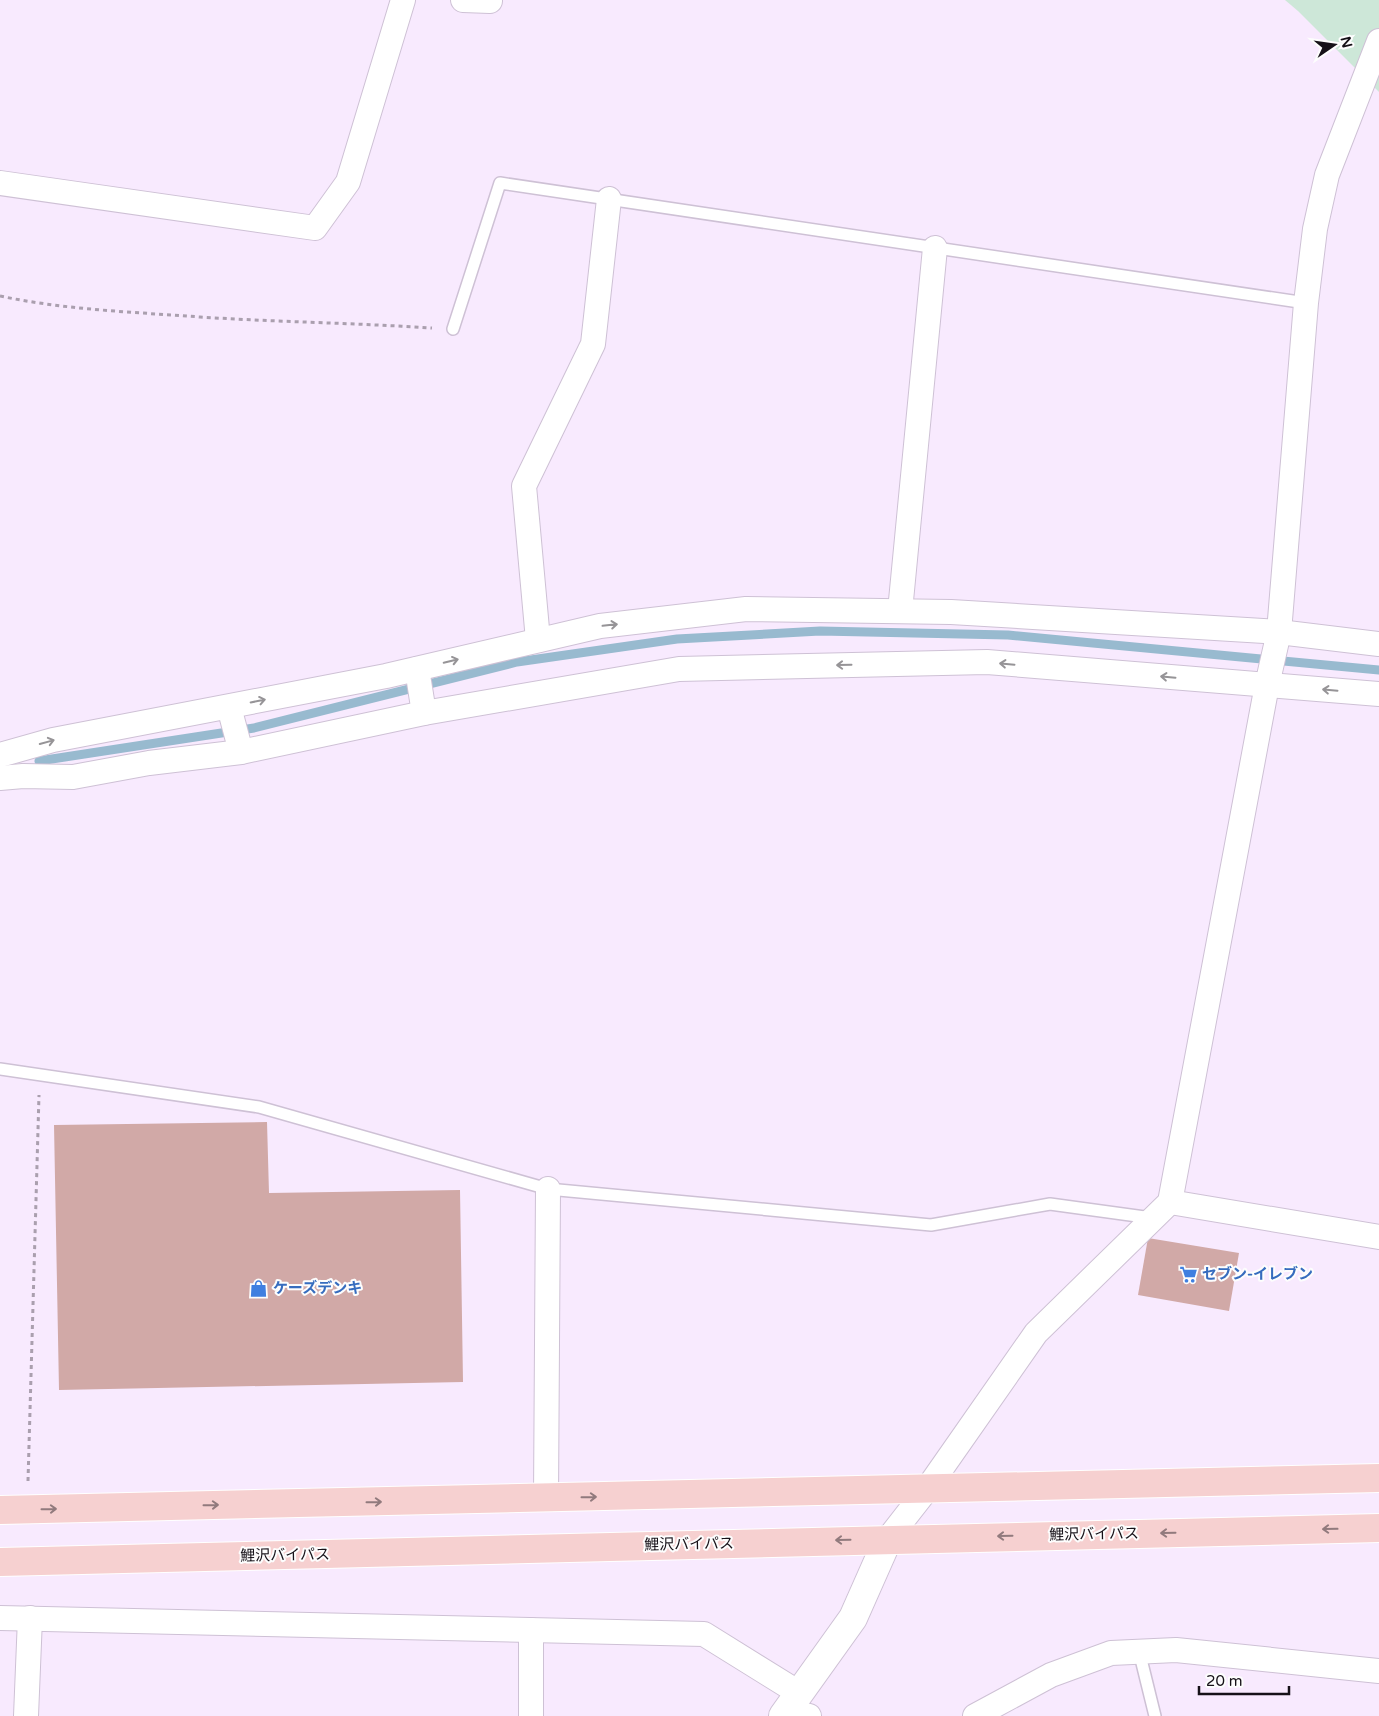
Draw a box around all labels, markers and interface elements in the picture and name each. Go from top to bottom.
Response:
north arrow [1309,20,1359,70]
text: N [1337,35,1356,50]
one-way arrow [601,620,617,630]
one-way arrow [443,656,459,665]
one-way arrow [999,659,1015,668]
one-way arrow [836,660,852,670]
one-way arrow [1161,672,1177,682]
one-way arrow [1323,686,1339,695]
one-way arrow [250,696,266,705]
one-way arrow [39,737,55,746]
supermarket icon: セブン-イレブン [1178,1264,1198,1284]
place label: セブン-イレブン [1202,1265,1313,1283]
shop icon: ケーズデンキ [249,1278,269,1298]
place label: ケーズデンキ [273,1279,362,1297]
one-way arrow [580,1492,596,1502]
one-way arrow [365,1497,381,1506]
one-way arrow [202,1500,219,1510]
one-way arrow [40,1504,56,1514]
street label: 鯉沢バイパス [1049,1524,1139,1544]
one-way arrow [1323,1524,1339,1534]
one-way arrow [1160,1528,1176,1537]
one-way arrow [998,1531,1014,1541]
street label: 鯉沢バイパス [644,1534,734,1554]
one-way arrow [835,1535,852,1545]
street label: 鯉沢バイパス [240,1545,330,1565]
scale bar [1199,1664,1289,1696]
text: 20 m [1206,1672,1243,1690]

